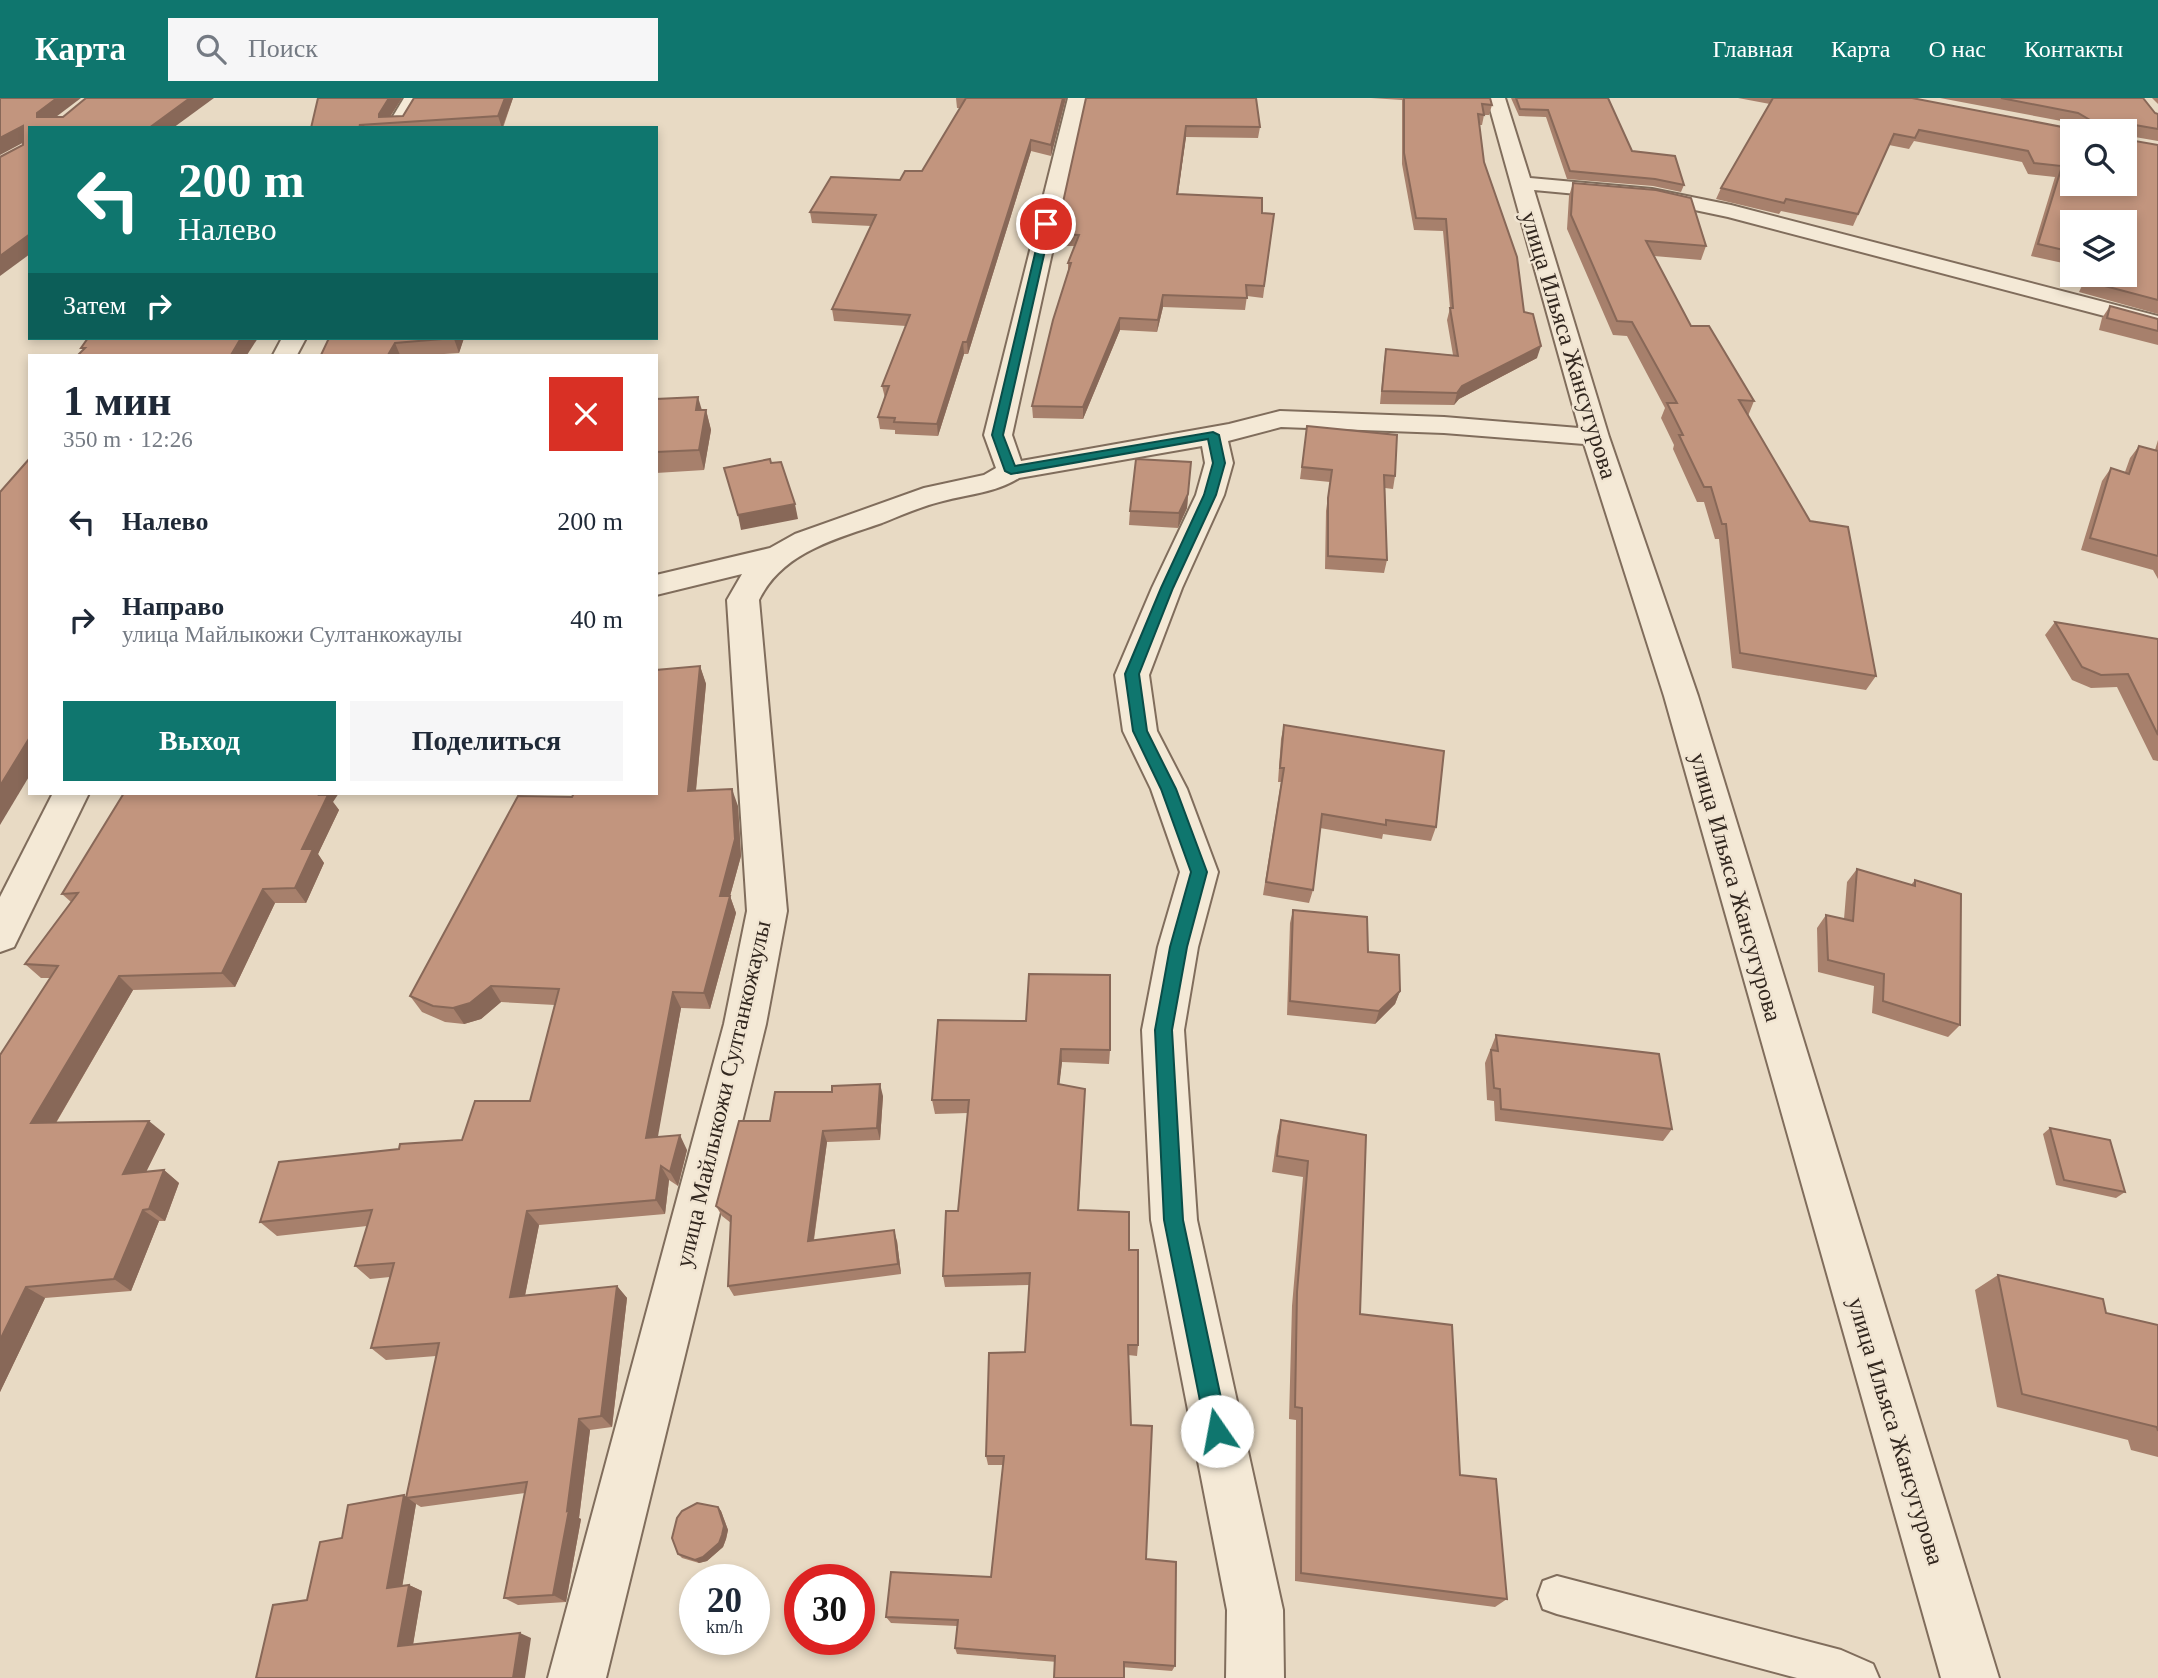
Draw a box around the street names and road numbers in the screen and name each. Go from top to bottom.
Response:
street label: улица Ильяса Жансугурова [1516,208,1622,482]
street label: улица Ильяса Жансугурова [1685,750,1787,1025]
street label: улица Майлыкожи Султанкожаулы [670,918,776,1270]
street label: улица Ильяса Жансугурова [1843,1294,1949,1568]

